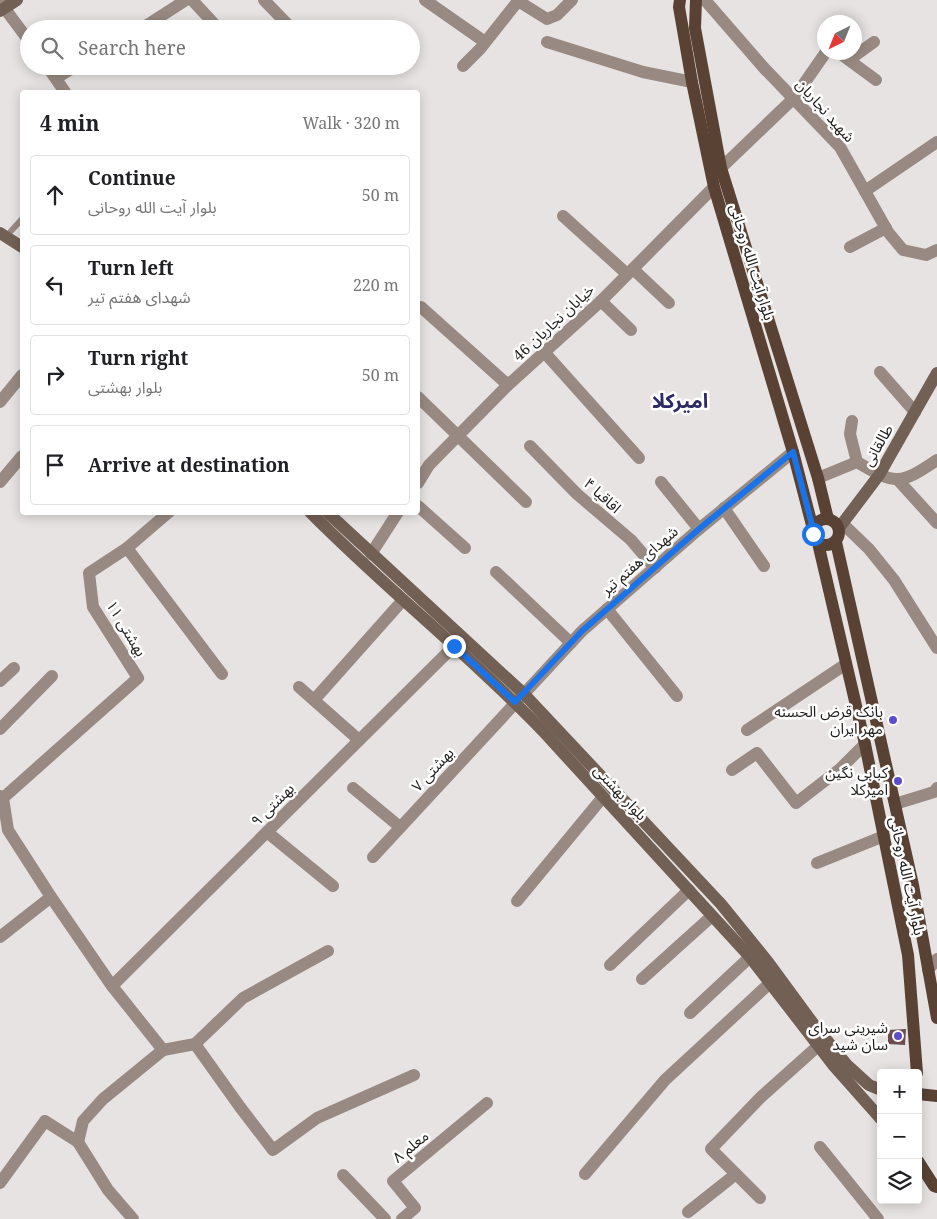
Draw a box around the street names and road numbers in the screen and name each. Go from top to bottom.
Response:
street label: شهید نجاریان [792,74,860,146]
street label: بلوار آیت الله روحانی [726,201,780,323]
street label: خیابان نجاریان 46 [508,279,598,365]
street label: طالقانی [857,420,897,470]
street label: اقاقیا ۴ [580,473,626,517]
street label: شهدای هفتم تیر [595,521,683,601]
street label: بهشتی ۱۱ [102,596,152,660]
street label: بهشتی ۷ [406,743,458,795]
street label: بلوار بهشتی [590,760,652,824]
street label: بهشتی ۹ [246,778,298,830]
street label: بلوار آیت الله روحانی [886,815,930,937]
street label: معلم ۸ [388,1125,434,1168]

